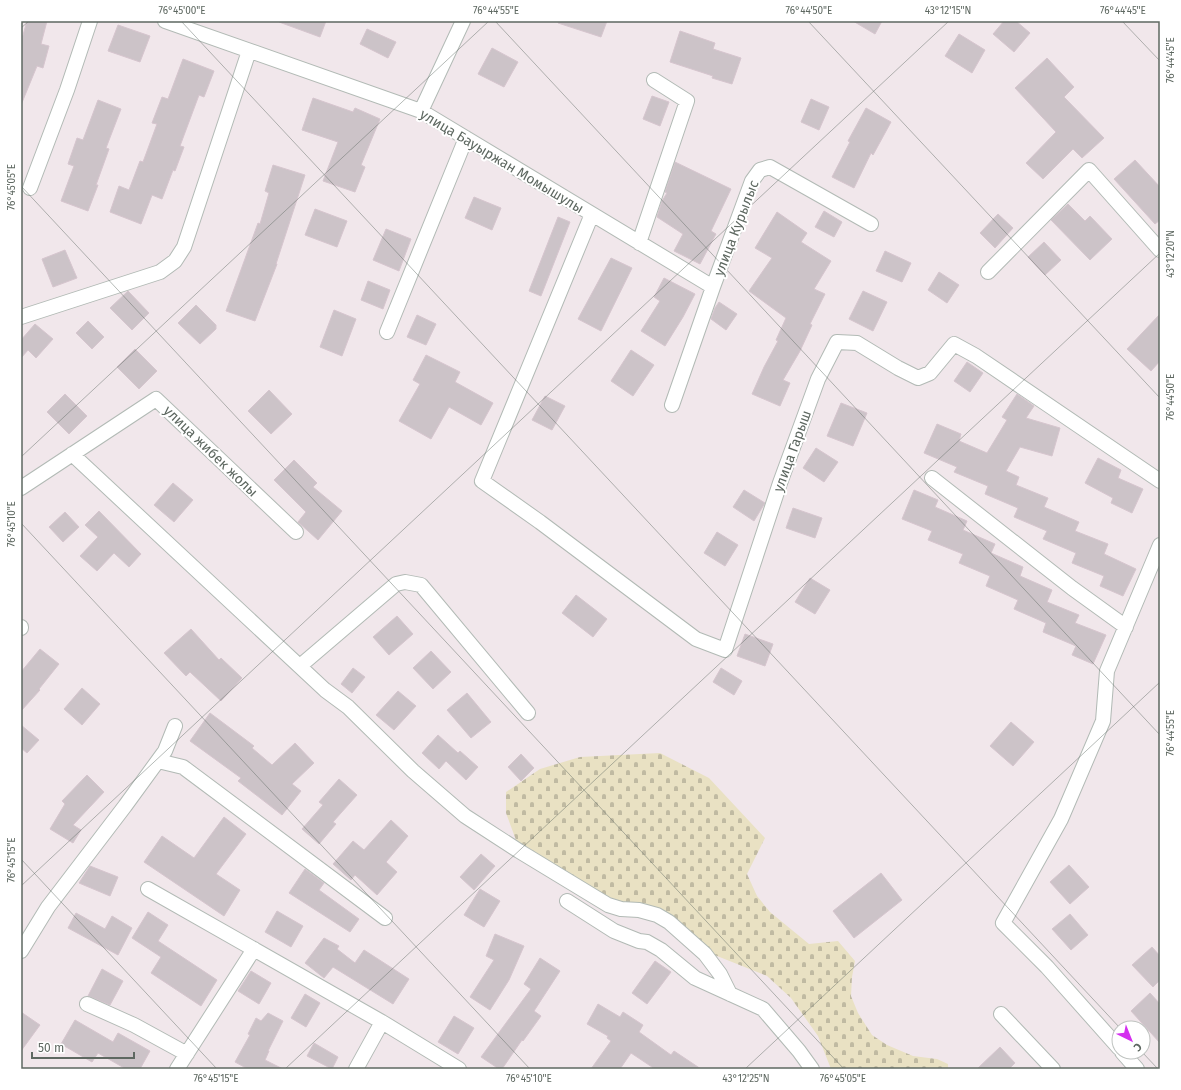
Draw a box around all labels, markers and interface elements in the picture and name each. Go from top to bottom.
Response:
text: 76°45'00"E [158,5,206,17]
text: 76°44'55"E [473,5,519,17]
text: 76°44'50"E [786,5,832,17]
text: 43°12'15"N [925,5,971,17]
text: 76°44'45"E [1100,5,1146,17]
text: 76°44'45"E [1165,37,1177,83]
street label: улица Бауыржан Момышулы [417,106,587,217]
text: 76°45'05"E [6,164,18,210]
street label: улица Курылыс [710,178,763,279]
text: 43°12'20"N [1165,230,1177,278]
text: 76°44'50"E [1165,374,1177,420]
street label: улица жибек жолы [160,402,261,501]
street label: улица Гарыш [770,408,815,494]
text: 76°45'10"E [6,501,18,547]
text: 76°44'55"E [1165,710,1177,756]
text: 76°45'15"E [6,837,18,883]
north arrow [1111,1020,1151,1060]
scale bar [32,1034,134,1060]
text: С [1130,1040,1144,1054]
text: 50 m [38,1041,64,1055]
text: 76°45'15"E [193,1073,239,1085]
text: 76°45'10"E [506,1073,552,1085]
text: 43°12'25"N [722,1073,770,1085]
text: 76°45'05"E [820,1073,866,1085]

